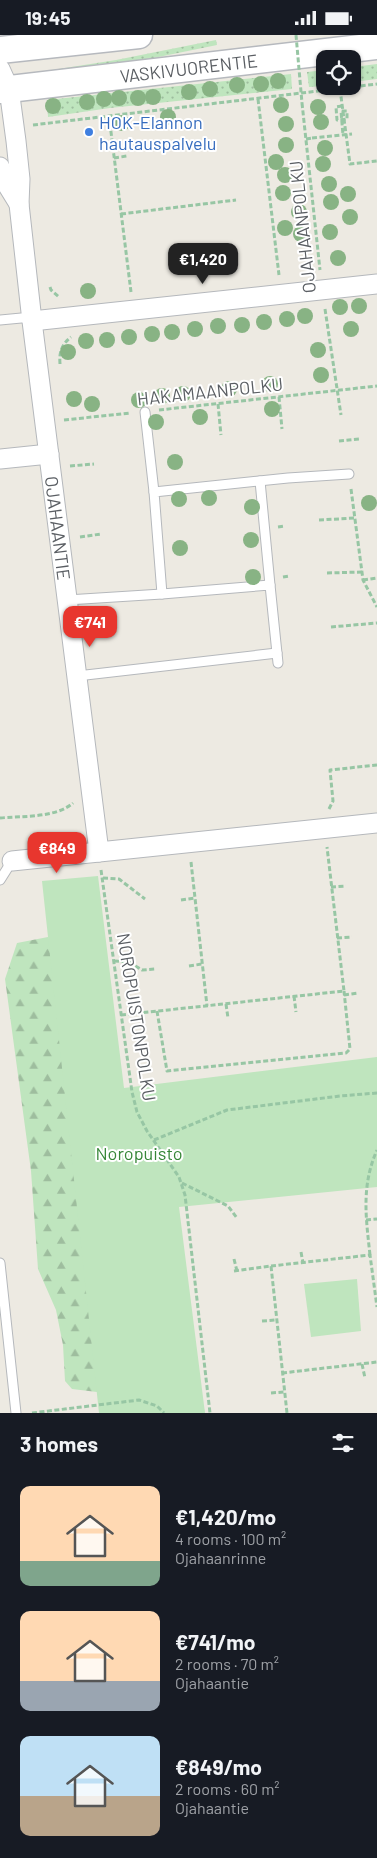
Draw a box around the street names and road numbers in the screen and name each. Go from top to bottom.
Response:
street label: VASKIVUORENTIE [119,49,259,87]
street label: OJAHAANPOLKU [284,160,320,294]
street label: HAKAMAANPOLKU [136,372,284,410]
street label: OJAHAANTIE [41,475,76,581]
street label: NOROPUISTONPOLKU [113,931,161,1103]

